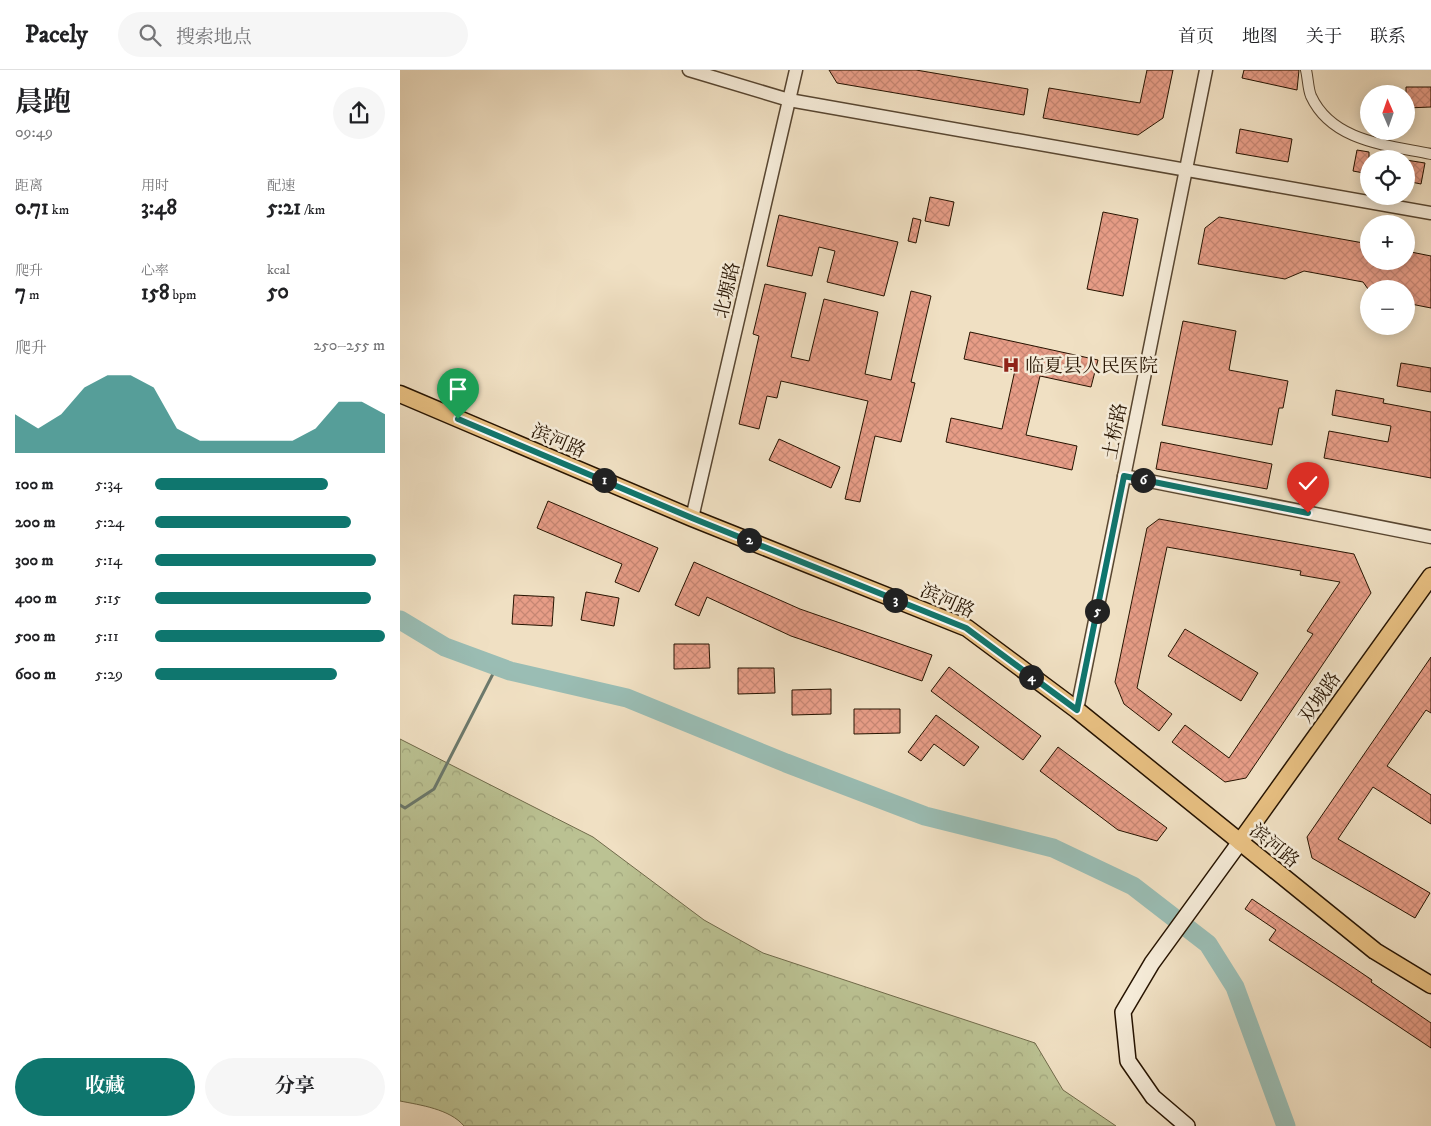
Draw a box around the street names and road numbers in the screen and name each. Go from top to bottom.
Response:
street label: 北塬路 [710,260,745,321]
street label: 土桥路 [1099,401,1132,461]
street label: 滨河路 [528,420,589,463]
street label: 滨河路 [917,579,978,623]
street label: 双城路 [1294,668,1346,728]
street label: 滨河路 [1245,819,1303,873]

